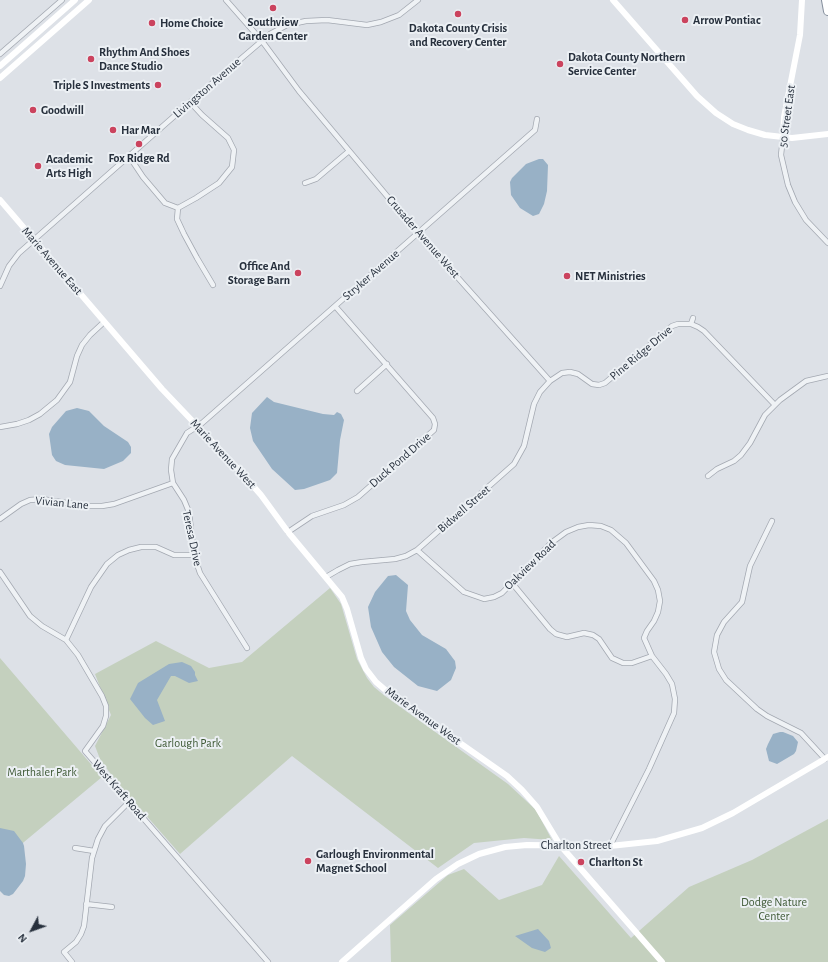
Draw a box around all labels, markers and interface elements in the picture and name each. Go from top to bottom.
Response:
marker: Southview Garden Center [268,3,278,13]
marker: Dakota County Crisis and Recovery Center [453,9,463,19]
place label: Arrow Pontiac [693,13,760,27]
place label: Southview Garden Center [239,15,307,43]
marker: Arrow Pontiac [680,15,690,25]
place label: Home Choice [160,16,223,30]
marker: Home Choice [147,18,157,28]
place label: Dakota County Crisis and Recovery Center [409,21,507,49]
place label: Rhythm And Shoes Dance Studio [99,45,190,73]
place label: Dakota County Northern Service Center [568,50,685,78]
marker: Rhythm And Shoes Dance Studio [86,54,96,64]
street label: Livingston Avenue [170,55,244,121]
marker: Dakota County Northern Service Center [555,59,565,69]
place label: Triple S Investments [53,78,150,92]
marker: Triple S Investments [153,80,163,90]
street label: 50 Street East [775,84,799,148]
place label: Goodwill [41,103,84,117]
marker: Goodwill [28,105,38,115]
place label: Har Mar [121,123,160,137]
marker: Har Mar [108,125,118,135]
marker: Fox Ridge Rd [134,139,144,149]
place label: Fox Ridge Rd [108,151,170,165]
place label: Academic Arts High [46,152,93,180]
marker: Academic Arts High [33,161,43,171]
street label: Crusader Avenue West [383,193,463,281]
street label: Marie Avenue East [19,224,85,298]
street label: Stryker Avenue [340,247,402,303]
place label: Office And Storage Barn [228,259,290,287]
marker: Office And Storage Barn [293,268,303,278]
place label: NET Ministries [575,269,646,283]
marker: NET Ministries [562,271,572,281]
street label: Pine Ridge Drive [607,323,675,383]
street label: Marie Avenue West [187,416,259,492]
street label: Duck Pond Drive [366,429,434,491]
street label: Bidwell Street [435,482,493,536]
street label: Vivian Lane [35,494,89,512]
street label: Teresa Drive [179,509,205,567]
street label: Oakview Road [501,537,559,593]
street label: Marie Avenue West [382,684,464,748]
park label: Garlough Park [155,736,221,750]
street label: West Kraft Road [89,757,149,823]
park label: Marthaler Park [7,765,77,779]
street label: Charlton Street [541,838,611,852]
place label: Garlough Environmental Magnet School [316,847,434,875]
place label: Charlton St [589,855,643,869]
marker: Garlough Environmental Magnet School [303,856,313,866]
marker: Charlton St [576,857,586,867]
park label: Dodge Nature Center [741,895,807,923]
north arrow [12,910,52,950]
text: N [16,932,29,945]

